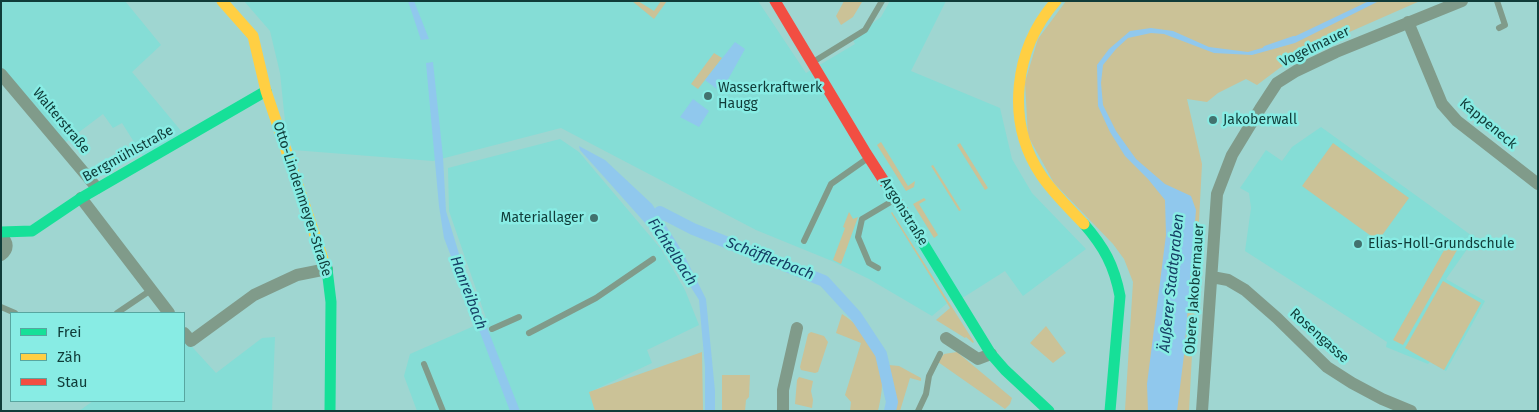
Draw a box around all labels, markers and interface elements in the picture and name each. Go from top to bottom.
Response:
street label: Vogelmauer [1278,23,1352,71]
place label: Wasserkraftwerk Haugg [718,80,822,112]
street label: Walterstraße [29,85,93,157]
marker: Wasserkraftwerk Haugg [702,90,714,102]
street label: Kappeneck [1456,95,1520,153]
place label: Jakoberwall [1223,112,1297,128]
marker: Jakoberwall [1207,114,1219,126]
street label: Otto-Lindenmeyer-Straße [269,119,335,279]
street label: Bergmühlstraße [80,122,176,186]
street label: Argonstraße [877,175,931,249]
place label: Materiallager [500,210,584,226]
marker: Materiallager [588,212,600,224]
water label: Äußerer Stadtgraben [1156,213,1188,353]
water label: Fichtelbach [644,215,700,289]
street label: Obere Jakobermauer [1182,223,1208,355]
water label: Schäfflerbach [724,234,816,284]
place label: Elias-Holl-Grundschule [1368,236,1515,252]
marker: Elias-Holl-Grundschule [1352,238,1364,250]
water label: Hanreibach [446,254,490,332]
street label: Rosengasse [1286,305,1352,367]
legend [10,312,185,402]
text: Frei [57,323,82,341]
text: Zäh [57,348,82,366]
text: Stau [57,373,87,391]

